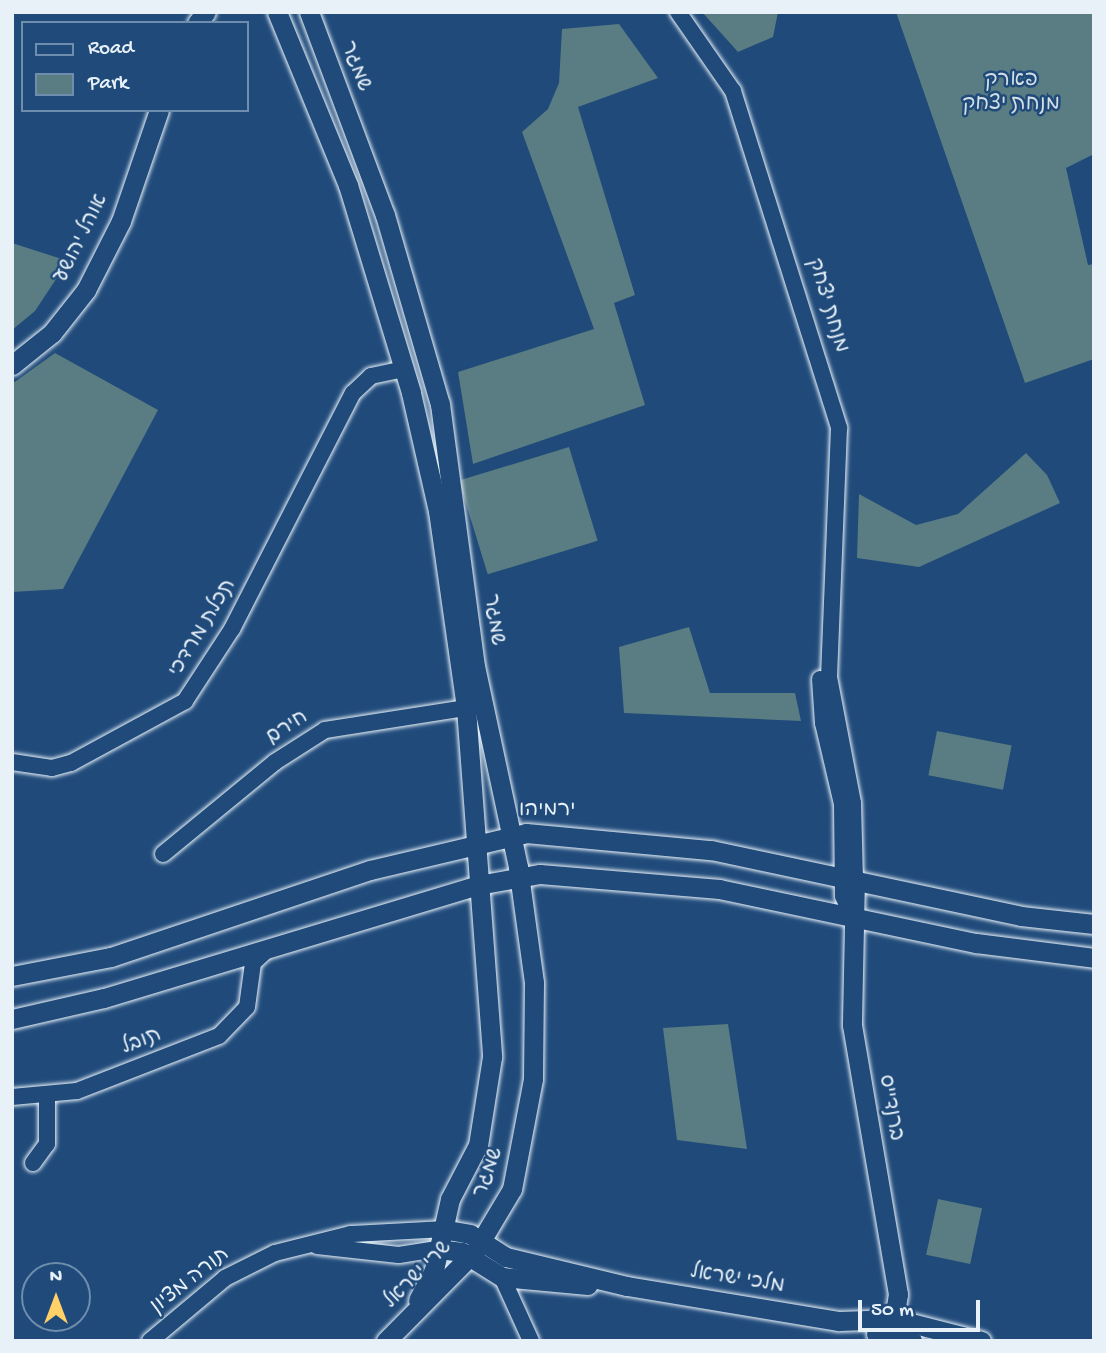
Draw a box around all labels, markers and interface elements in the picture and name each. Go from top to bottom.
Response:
legend [21,21,248,112]
text: Road [88,37,134,62]
street label: שמגר [333,38,375,96]
park label: פארק מנחת יצחק [962,69,1060,119]
text: Park [88,72,128,97]
street label: אוהל יהושע [51,191,115,287]
street label: מנחת יצחק [800,256,852,356]
street label: תכלת מרדכי [165,575,243,683]
street label: שמגר [476,593,508,647]
street label: חירם [262,706,314,752]
street label: ירמיהו [519,799,575,825]
street label: תובל [119,1024,165,1062]
street label: ברנדייס [871,1073,907,1143]
street label: שמגר [469,1144,511,1202]
street label: שרי ישראל [380,1237,458,1315]
street label: תורה מציון [147,1243,235,1321]
street label: מלכי ישראל [688,1261,786,1301]
north arrow [21,1262,91,1332]
text: N [50,1266,62,1289]
scale bar [861,1286,984,1330]
text: 50 m [871,1299,914,1324]

